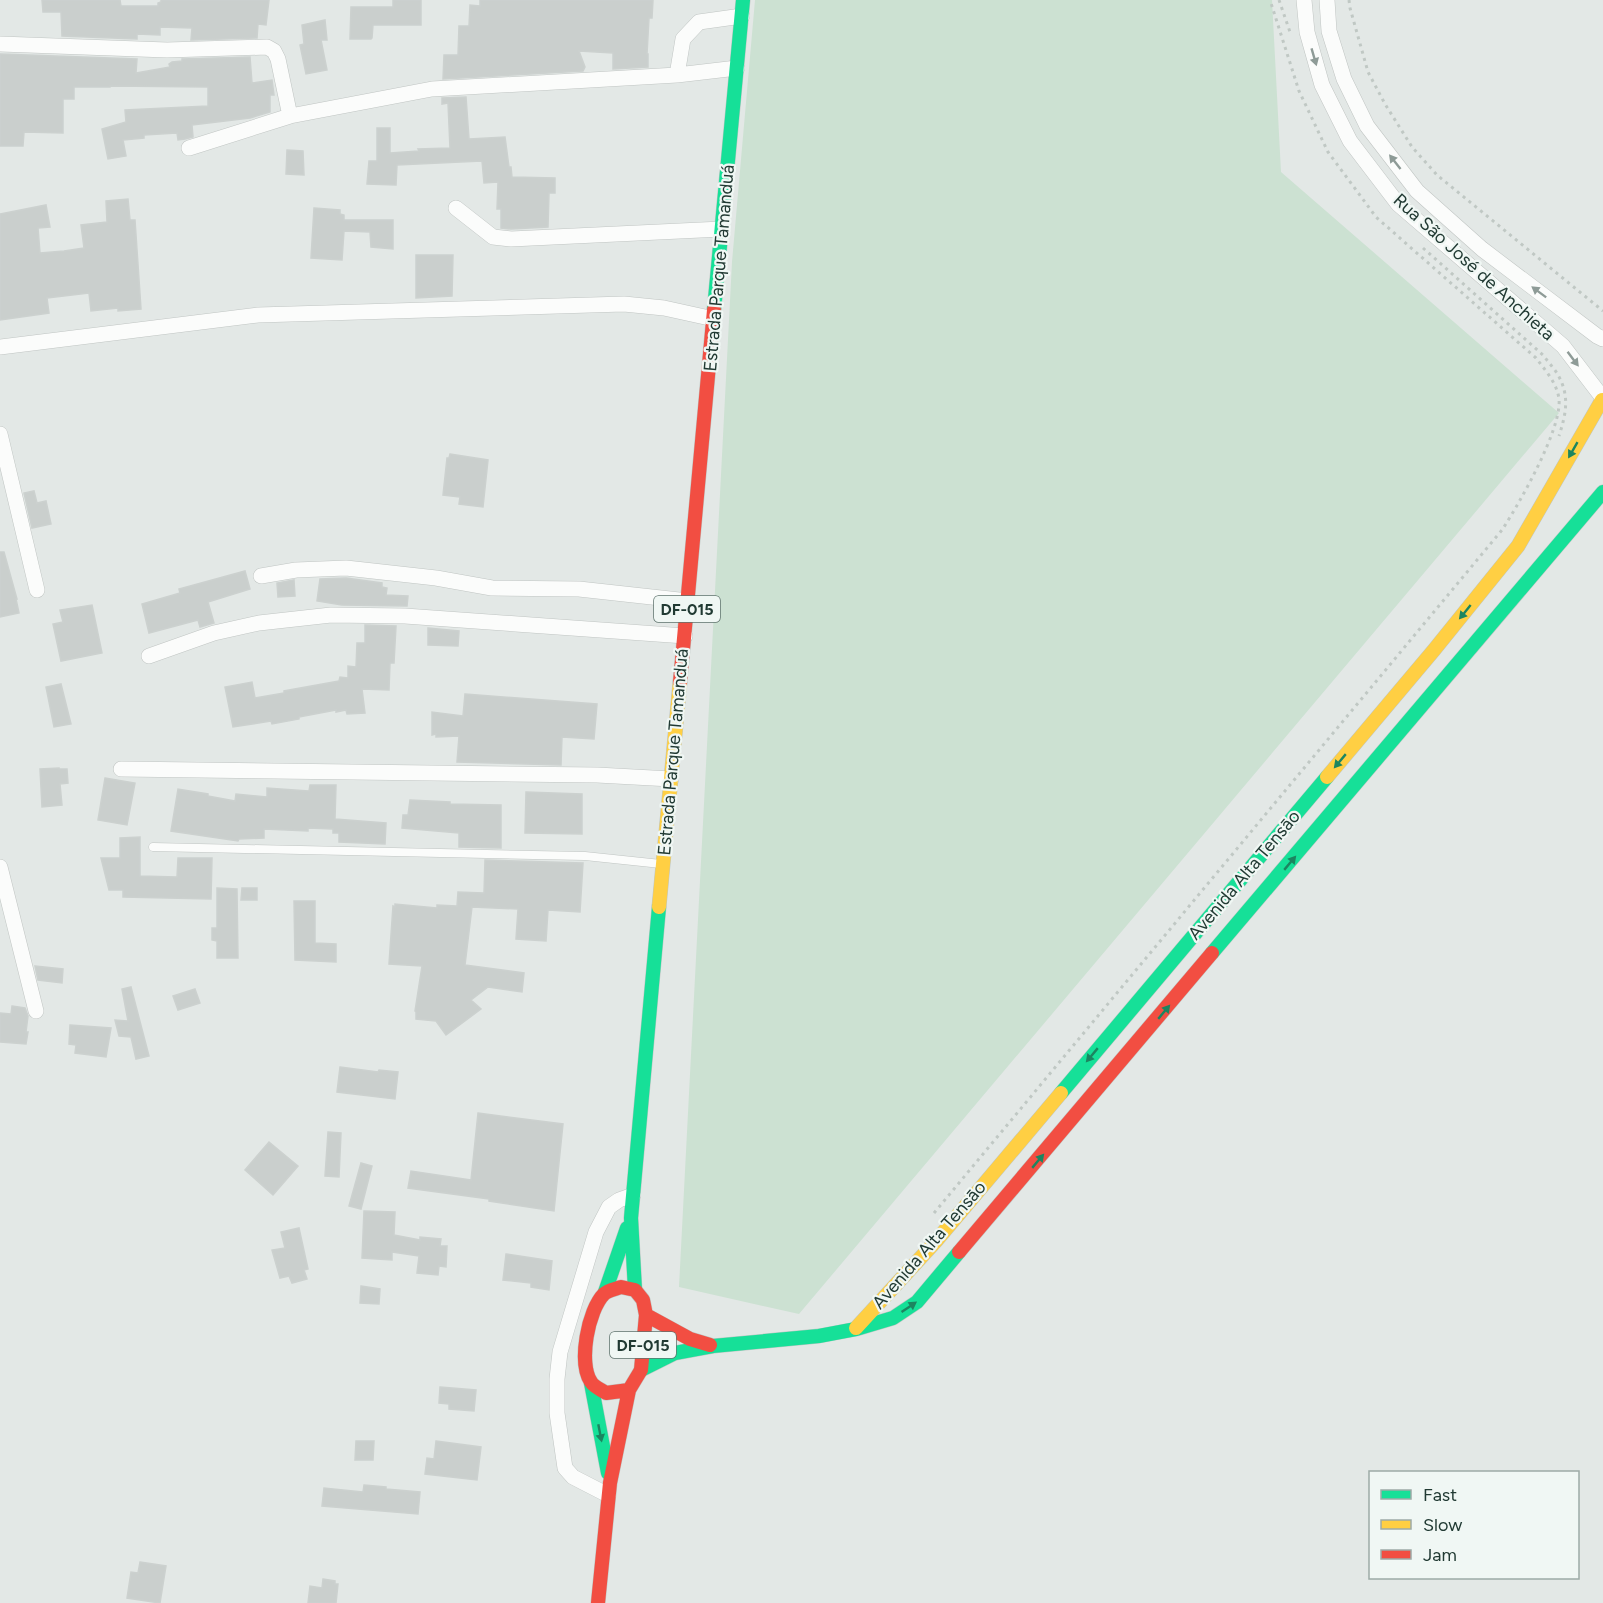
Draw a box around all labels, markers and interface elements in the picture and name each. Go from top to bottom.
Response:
one-way arrow [1310,48,1319,66]
one-way arrow [1389,155,1401,170]
street label: Estrada Parque Tamanduá [699,164,739,372]
street label: Rua São José de Anchieta [1389,189,1559,345]
one-way arrow [1531,287,1546,299]
one-way arrow [1567,352,1579,367]
one-way arrow [1568,442,1578,459]
road number: DF-015 [654,596,720,622]
one-way arrow [1459,604,1471,619]
street label: Estrada Parque Tamanduá [653,648,693,856]
one-way arrow [1334,753,1347,768]
street label: Avenida Alta Tensāo [1183,806,1305,944]
one-way arrow [1283,855,1296,871]
one-way arrow [1157,1005,1170,1020]
one-way arrow [1086,1047,1099,1063]
one-way arrow [1031,1154,1044,1169]
street label: Avenida Alta Tensāo [867,1176,991,1314]
one-way arrow [901,1301,917,1313]
road number: DF-015 [610,1332,676,1358]
one-way arrow [596,1424,605,1443]
legend [1369,1471,1579,1579]
text: Fast [1423,1484,1457,1506]
text: Slow [1423,1514,1462,1536]
text: Jam [1423,1544,1457,1566]

